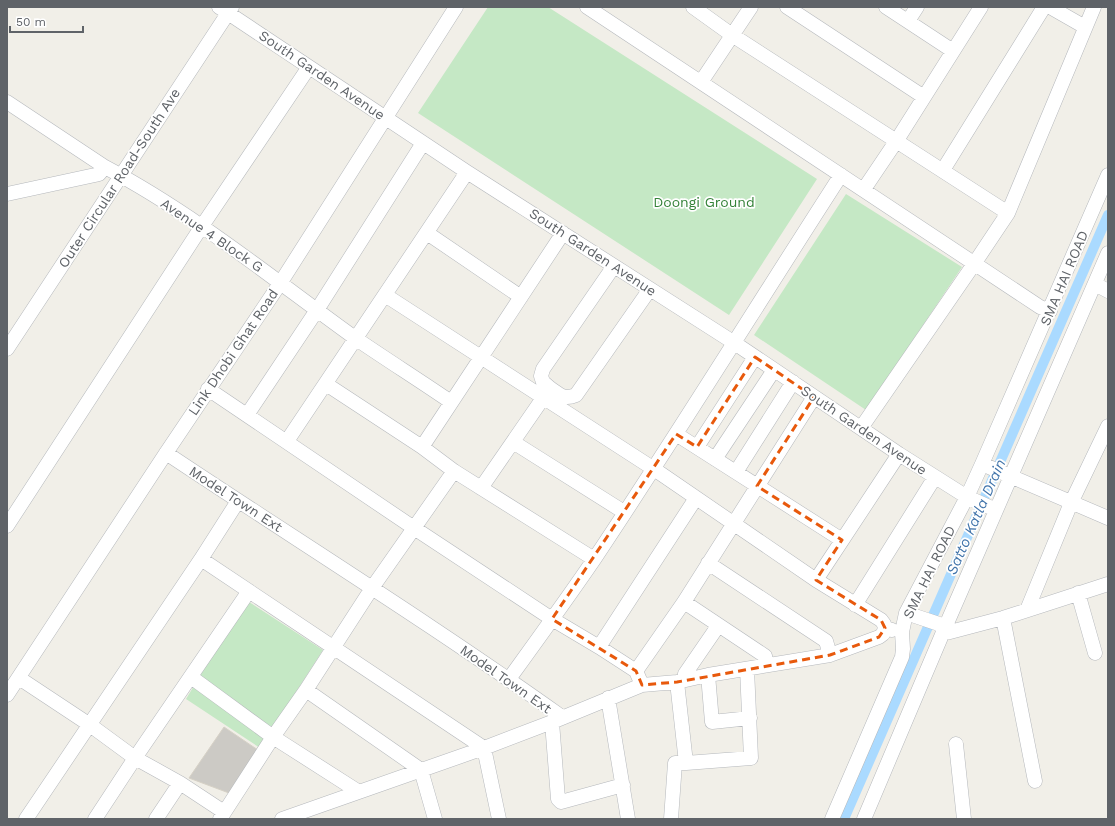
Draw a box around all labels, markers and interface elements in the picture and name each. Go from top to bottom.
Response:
scale bar [10,8,83,34]
text: 50 m [16,15,46,29]
street label: South Garden Avenue [256,27,388,123]
street label: Outer Circular Road-South Ave [55,85,183,271]
park label: Doongi Ground [653,194,755,210]
street label: Avenue 4 Block G [158,195,266,275]
street label: South Garden Avenue [527,205,659,299]
street label: SMA HAI ROAD [1037,228,1091,328]
street label: Link Dhobi Ghat Road [185,286,281,418]
street label: South Garden Avenue [798,382,930,478]
water label: Satto Katla Drain [942,456,1010,578]
street label: Model Town Ext [186,463,286,535]
street label: SMA HAI ROAD [900,523,958,621]
street label: Model Town Ext [457,642,555,717]

